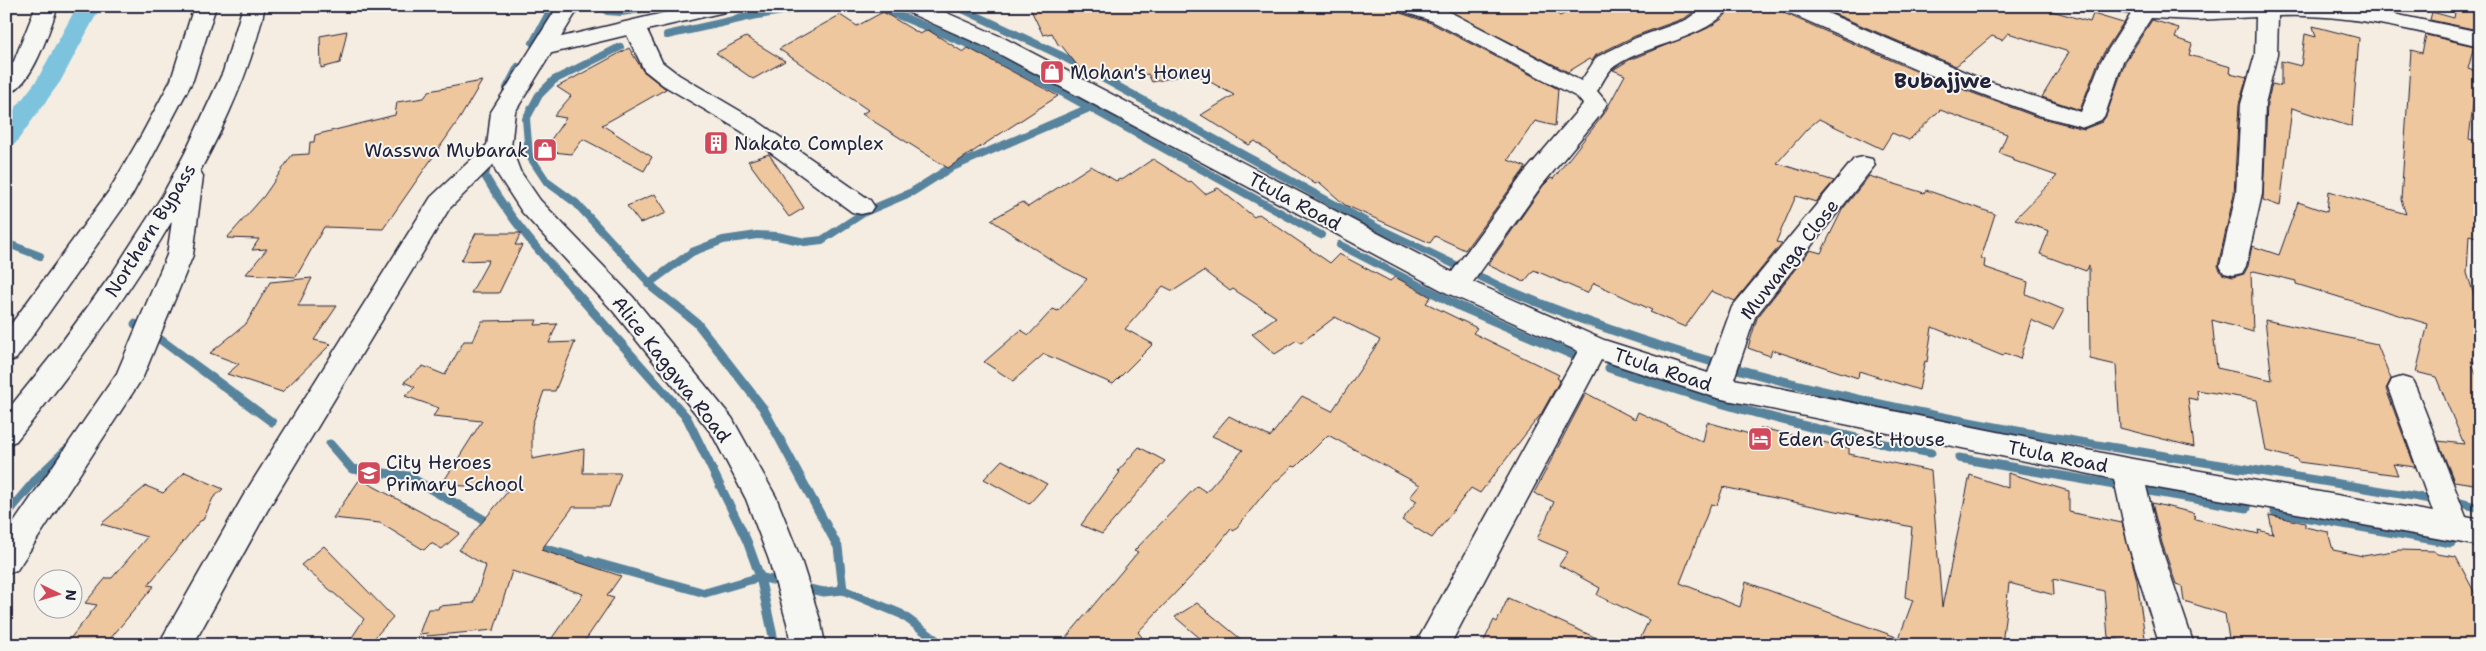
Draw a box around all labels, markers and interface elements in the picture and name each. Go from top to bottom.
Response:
shop icon: Mohan's Honey [1039,59,1065,85]
place label: Mohan's Honey [1070,60,1211,85]
district label: Bubajjwe [1894,67,1992,95]
building icon: Nakato Complex [703,130,729,156]
place label: Nakato Complex [734,131,884,156]
shop icon: Wasswa Mubarak [532,137,558,163]
place label: Wasswa Mubarak [364,138,528,163]
street label: Northern Bypass [99,159,202,302]
street label: Ttula Road [1244,167,1346,236]
street label: Muwanga Close [1734,194,1844,325]
street label: Alice Kaggwa Road [607,291,737,448]
street label: Ttula Road [1611,342,1715,397]
hotel icon: Eden Guest House [1747,426,1773,452]
place label: Eden Guest House [1778,427,1945,452]
street label: Ttula Road [2006,435,2110,478]
place label: City Heroes Primary School [386,450,524,497]
school or university icon: City Heroes Primary School [356,460,382,486]
north arrow [32,568,82,618]
text: N [62,589,80,601]

